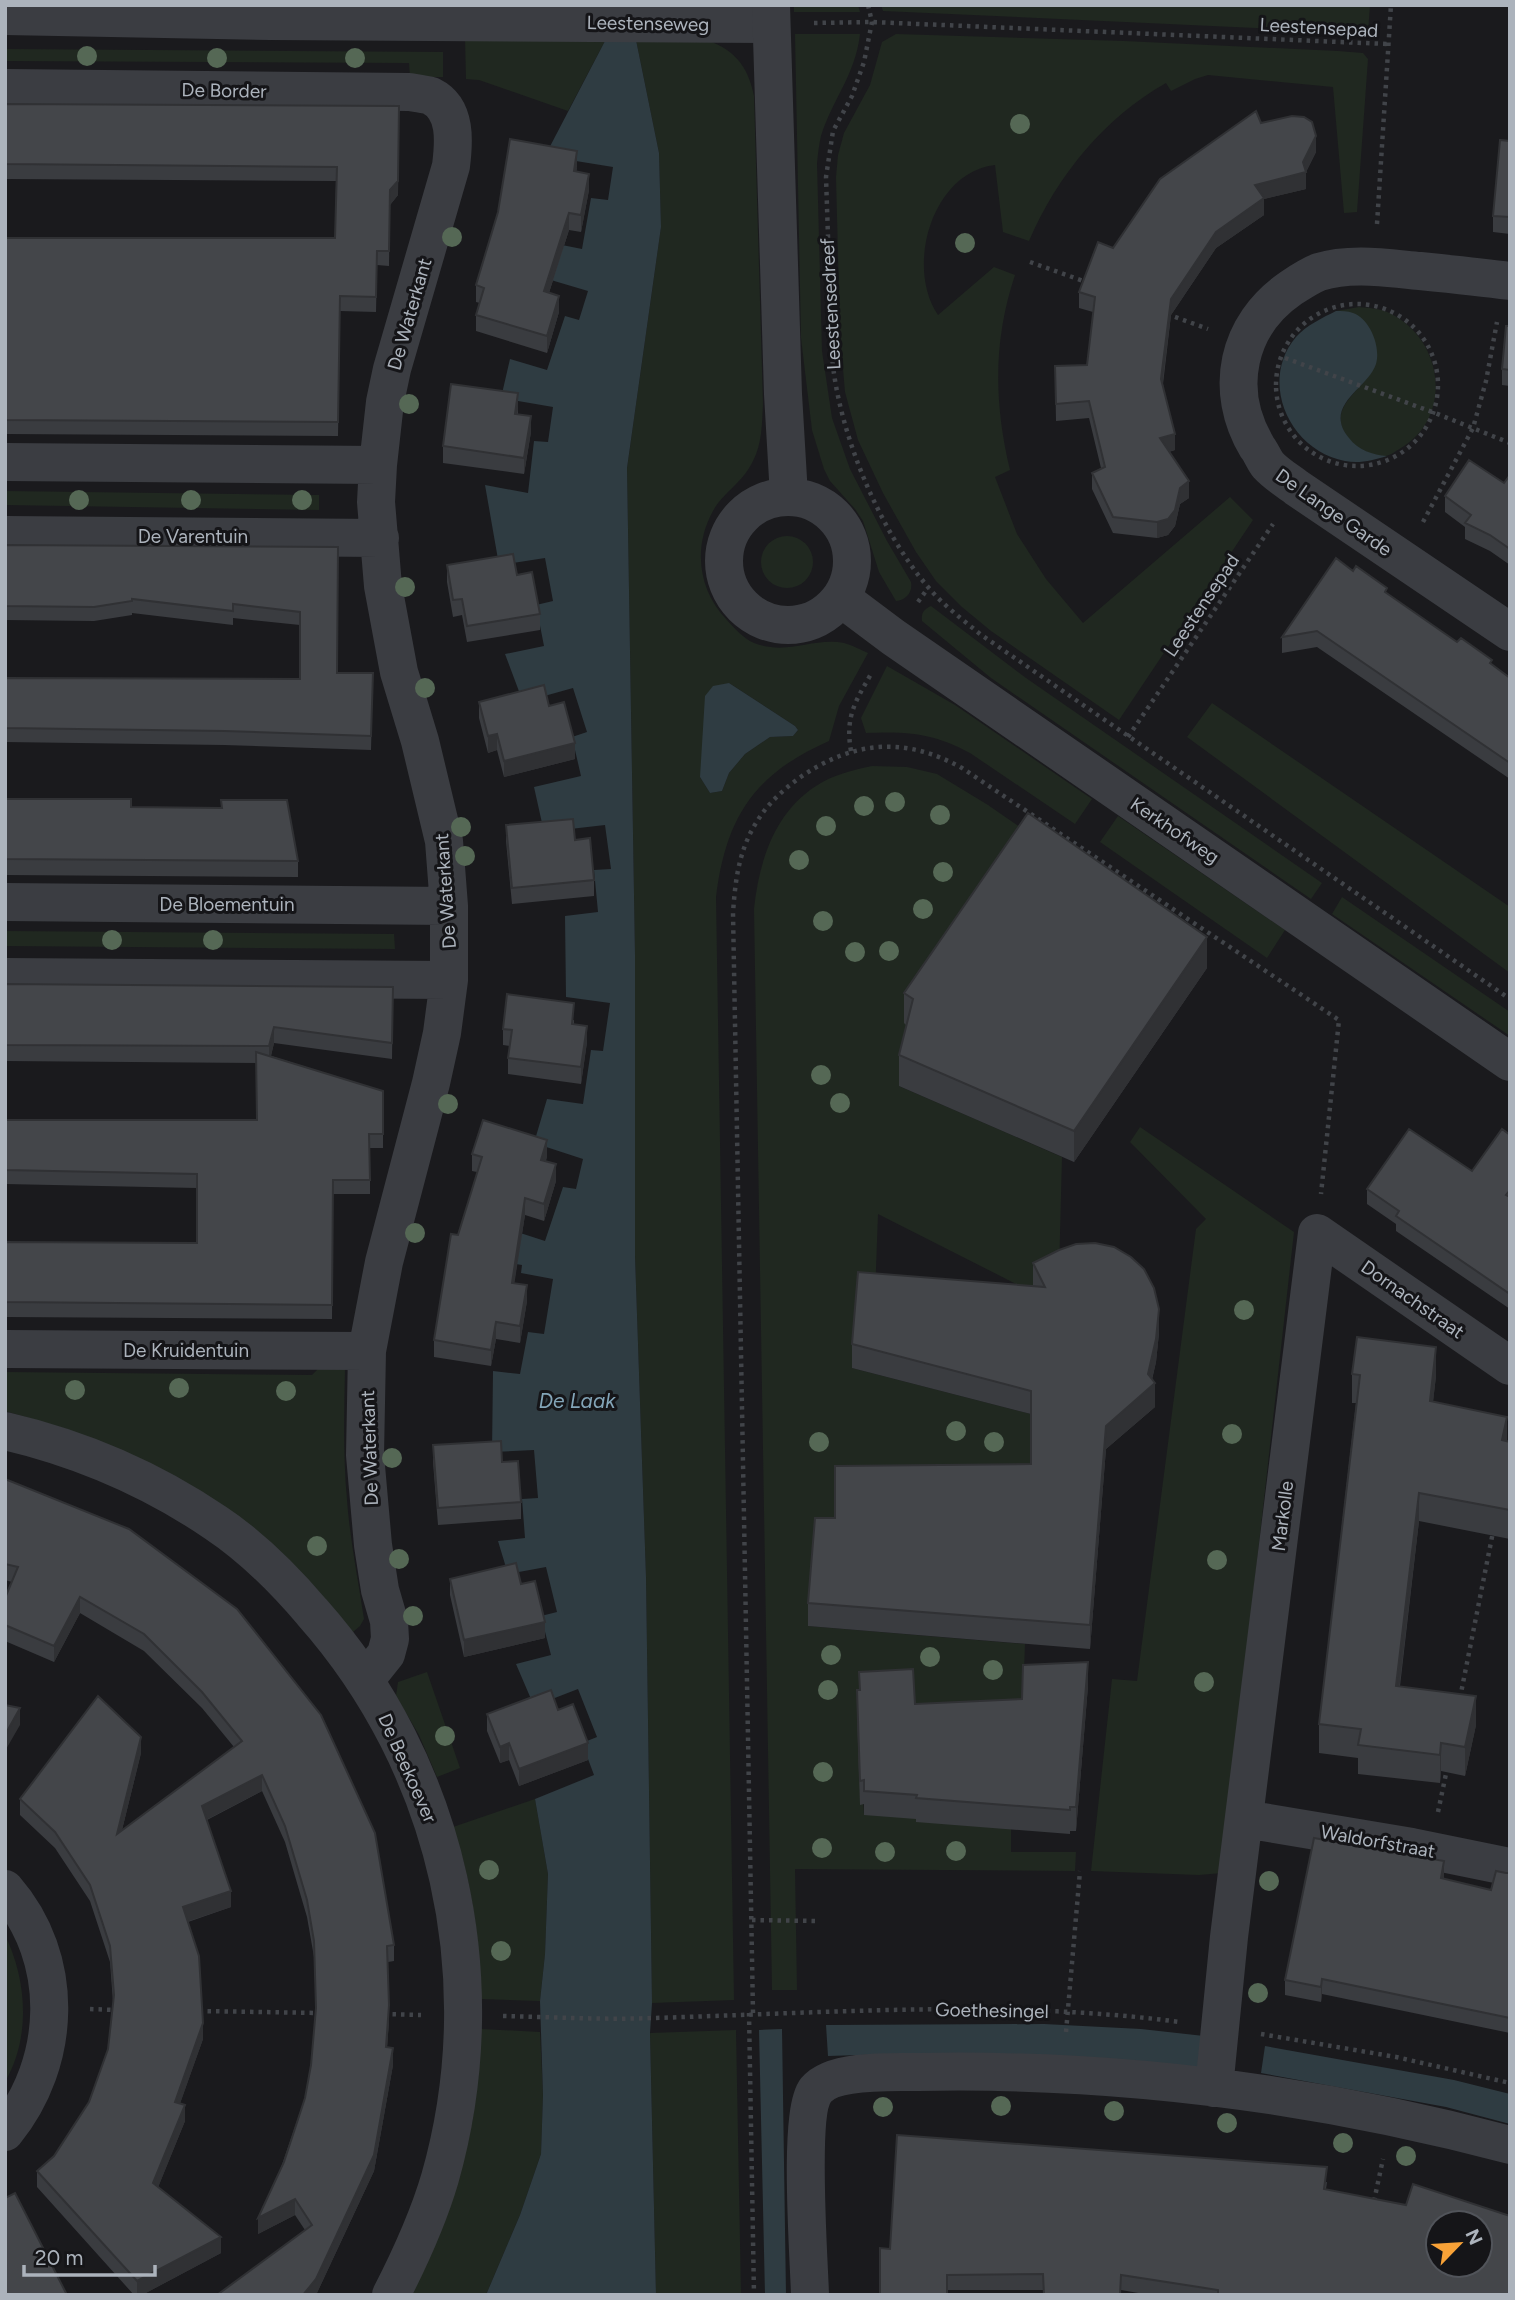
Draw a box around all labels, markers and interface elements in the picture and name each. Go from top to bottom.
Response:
street label: Leestenseweg [586,11,710,36]
street label: Leestensepad [1259,13,1379,42]
street label: De Border [181,78,267,103]
street label: Leestensedreef [816,237,845,371]
street label: De Waterkant [382,255,436,373]
street label: De Lange Garde [1271,464,1396,561]
street label: De Varentuin [138,525,248,548]
street label: Leestensepad [1159,550,1244,661]
street label: Kerkhofweg [1126,792,1224,869]
street label: De Waterkant [430,832,461,949]
street label: De Bloementuin [159,893,295,916]
street label: Dornachstraat [1357,1255,1469,1343]
street label: De Kruidentuin [123,1339,249,1362]
water label: De Laak [539,1388,616,1413]
street label: De Waterkant [356,1390,383,1506]
street label: Markolle [1267,1479,1298,1553]
street label: De Beekoever [373,1710,442,1827]
street label: Waldorfstraat [1319,1820,1437,1863]
street label: Goethesingel [935,1998,1049,2023]
north arrow [1424,2209,1494,2279]
text: N [1460,2226,1487,2249]
scale bar [24,2234,156,2278]
text: 20 m [35,2245,83,2270]

